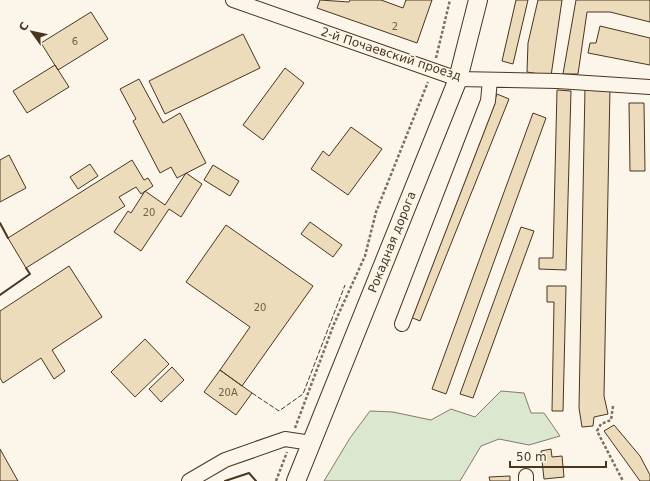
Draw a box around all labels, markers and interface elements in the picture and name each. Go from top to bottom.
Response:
north arrow [12,12,52,52]
text: С [16,20,32,34]
house number: 2 [392,21,398,32]
street label: 2-й Почаевский проезд [319,25,463,83]
house number: 6 [72,36,78,47]
street label: Рокадная дорога [365,189,419,295]
house number: 20 [143,207,155,218]
house number: 20 [254,302,266,313]
house number: 20А [218,387,238,398]
scale bar [510,443,606,469]
text: 50 m [516,450,547,464]

